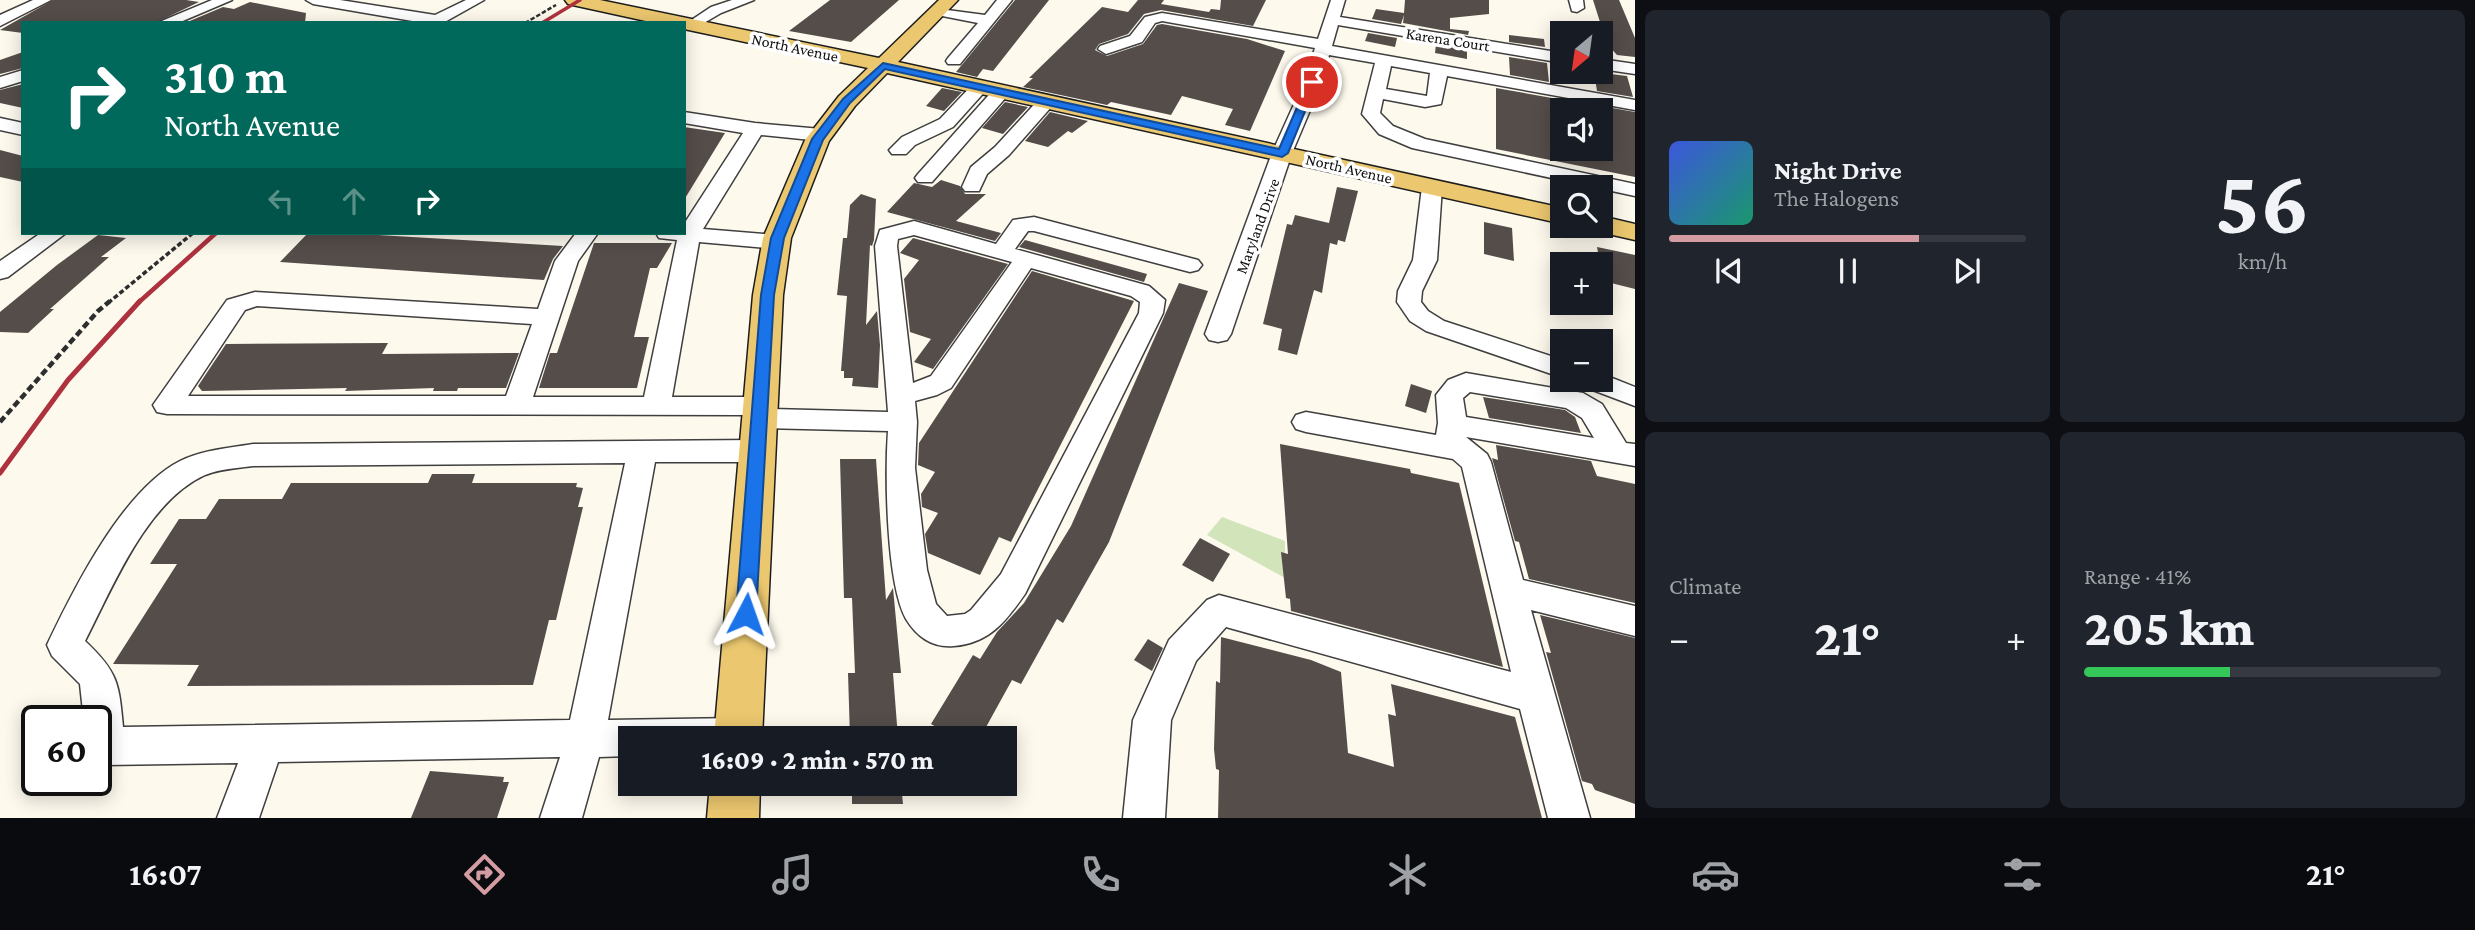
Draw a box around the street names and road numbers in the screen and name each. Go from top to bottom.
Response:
street label: Karena Court [1405,24,1492,55]
street label: North Avenue [750,30,840,65]
street label: North Avenue [1304,150,1394,187]
street label: Maryland Drive [1232,176,1284,277]

